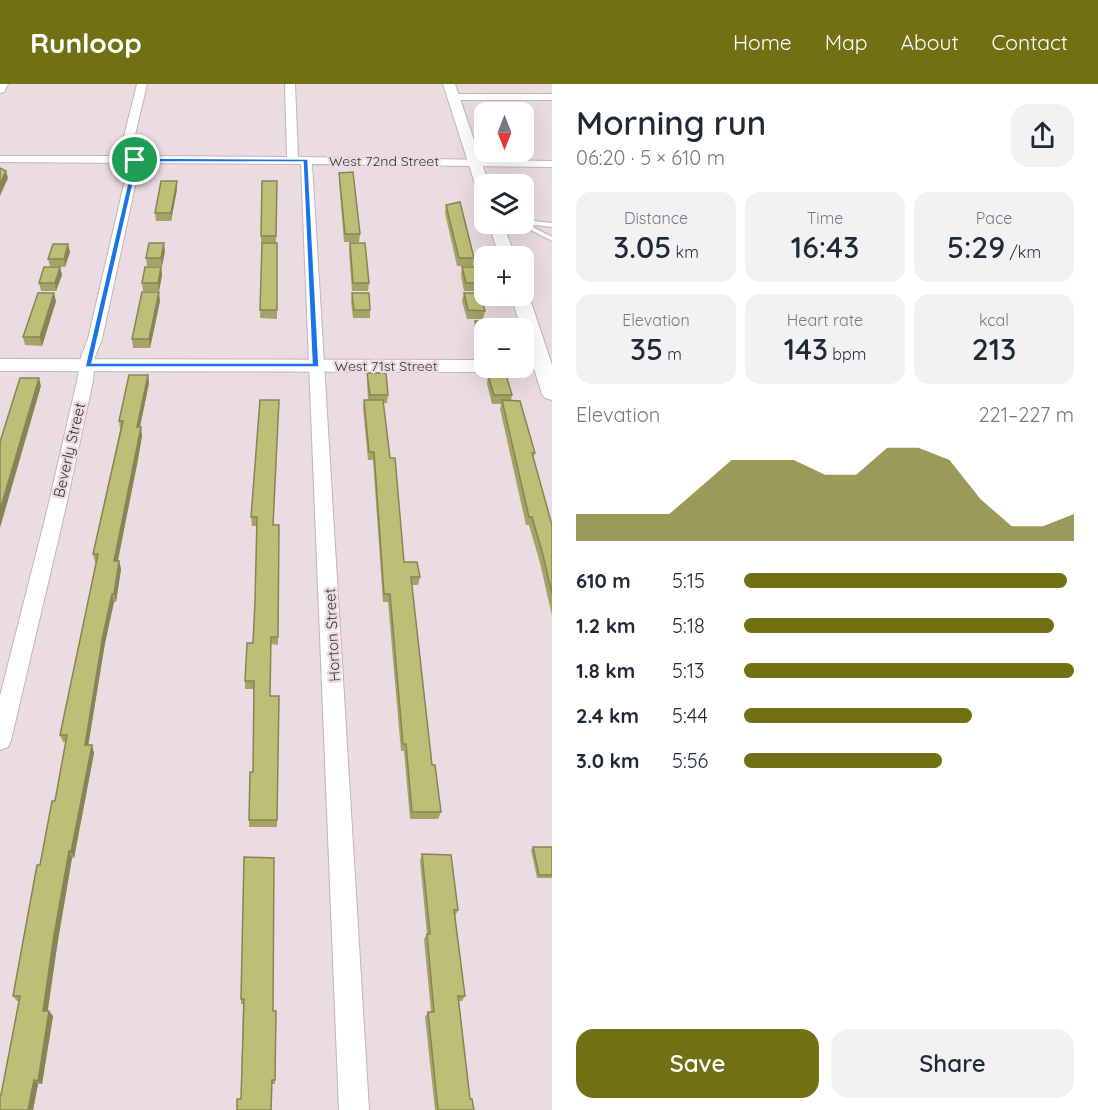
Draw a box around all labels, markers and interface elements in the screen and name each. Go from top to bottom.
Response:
text: Runloop [30,25,142,60]
text: Home [733,29,792,55]
text: Map [825,29,868,55]
text: About [901,29,959,55]
text: Contact [992,29,1068,55]
north arrow [474,102,534,162]
map controls [474,102,534,378]
text: Morning run [576,102,766,143]
button: share [1011,104,1074,167]
pin [109,134,160,185]
icon: arrive [118,143,151,176]
text: 06:20 · 5 × 610 m [576,145,725,170]
street label: West 72nd Street [329,152,439,170]
button: layers [474,174,534,234]
text: Distance [624,208,688,228]
text: Time [807,208,843,228]
text: Pace [976,208,1012,228]
text: 3.05 [613,228,671,266]
text: 16:43 [791,228,859,266]
text: 5:29 [947,228,1005,266]
text: km [671,242,699,262]
text: /km [1005,242,1041,262]
button: + [474,246,534,306]
text: Elevation [622,310,690,330]
text: Heart rate [787,310,863,330]
text: kcal [979,310,1009,330]
button: − [474,318,534,378]
text: 35 [630,330,663,368]
text: 143 [784,330,828,368]
text: 213 [972,330,1016,368]
text: m [663,344,682,364]
text: bpm [828,344,866,364]
street label: West 71st Street [335,357,438,375]
street label: Beverly Street [49,401,89,499]
text: Elevation [576,402,660,427]
text: 221–227 m [978,402,1074,427]
text: 610 m [576,568,631,593]
text: 5:15 [672,568,705,593]
street label: Horton Street [320,588,344,682]
text: 1.2 km [576,613,636,638]
text: 5:18 [672,613,705,638]
text: 1.8 km [576,658,635,683]
text: 5:13 [672,658,705,683]
text: 2.4 km [576,703,639,728]
text: 5:44 [672,703,708,728]
text: 3.0 km [576,748,639,773]
text: 5:56 [672,748,708,773]
button: Save [576,1029,819,1098]
button: Share [831,1029,1074,1098]

